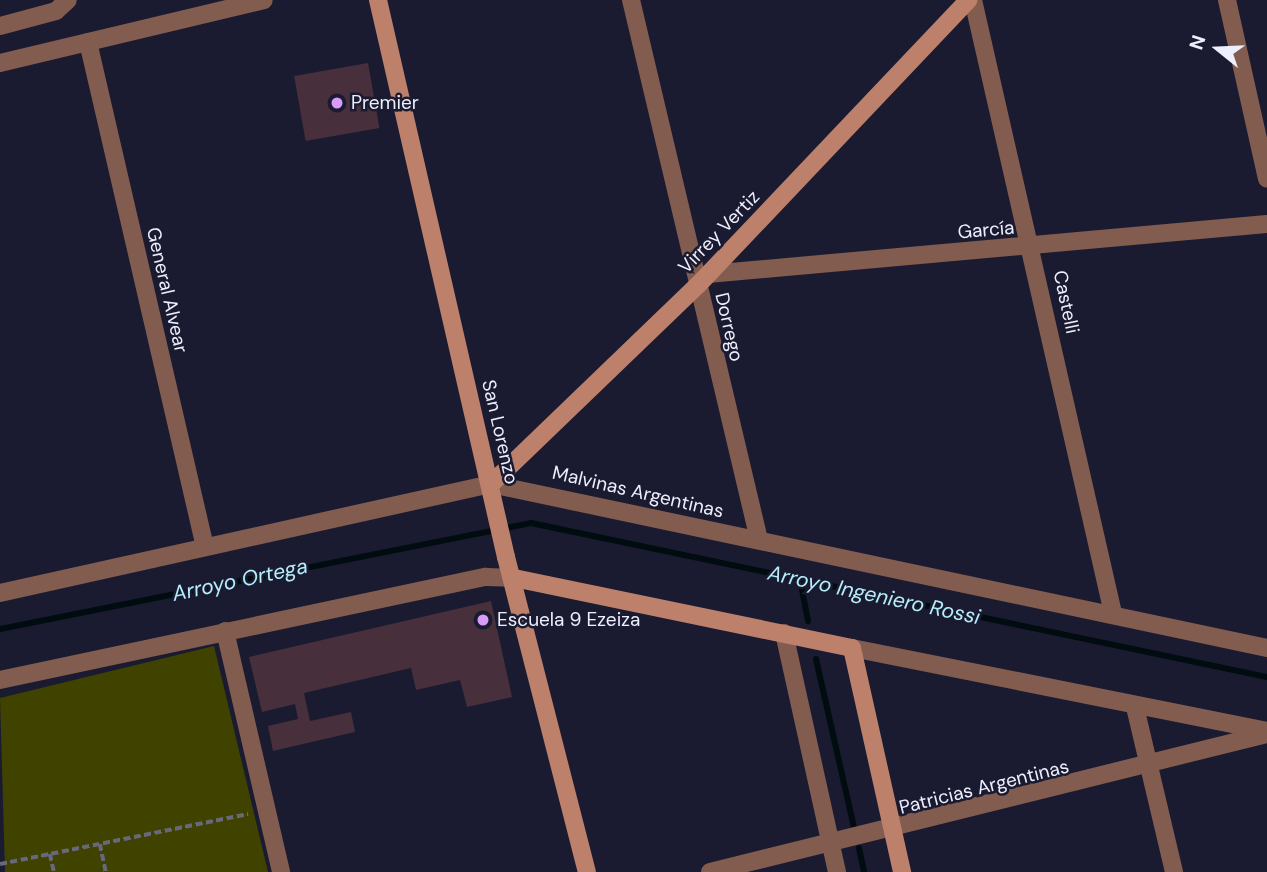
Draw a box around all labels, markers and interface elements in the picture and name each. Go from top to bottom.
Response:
north arrow [1183,14,1253,84]
text: N [1184,32,1212,53]
place label: Premier [351,92,419,114]
marker: Premier [329,95,345,111]
street label: Virrey Vertiz [674,186,764,278]
street label: García [957,216,1015,244]
street label: General Alvear [141,225,193,355]
street label: Castelli [1048,268,1084,336]
street label: Dorrego [710,290,748,364]
street label: San Lorenzo [477,378,523,486]
street label: Malvinas Argentinas [550,461,726,523]
water label: Arroyo Ortega [170,553,310,607]
water label: Arroyo Ingeniero Rossi [765,560,983,630]
place label: Escuela 9 Ezeiza [497,609,640,631]
marker: Escuela 9 Ezeiza [475,612,491,628]
street label: Patricias Argentinas [897,755,1071,819]

